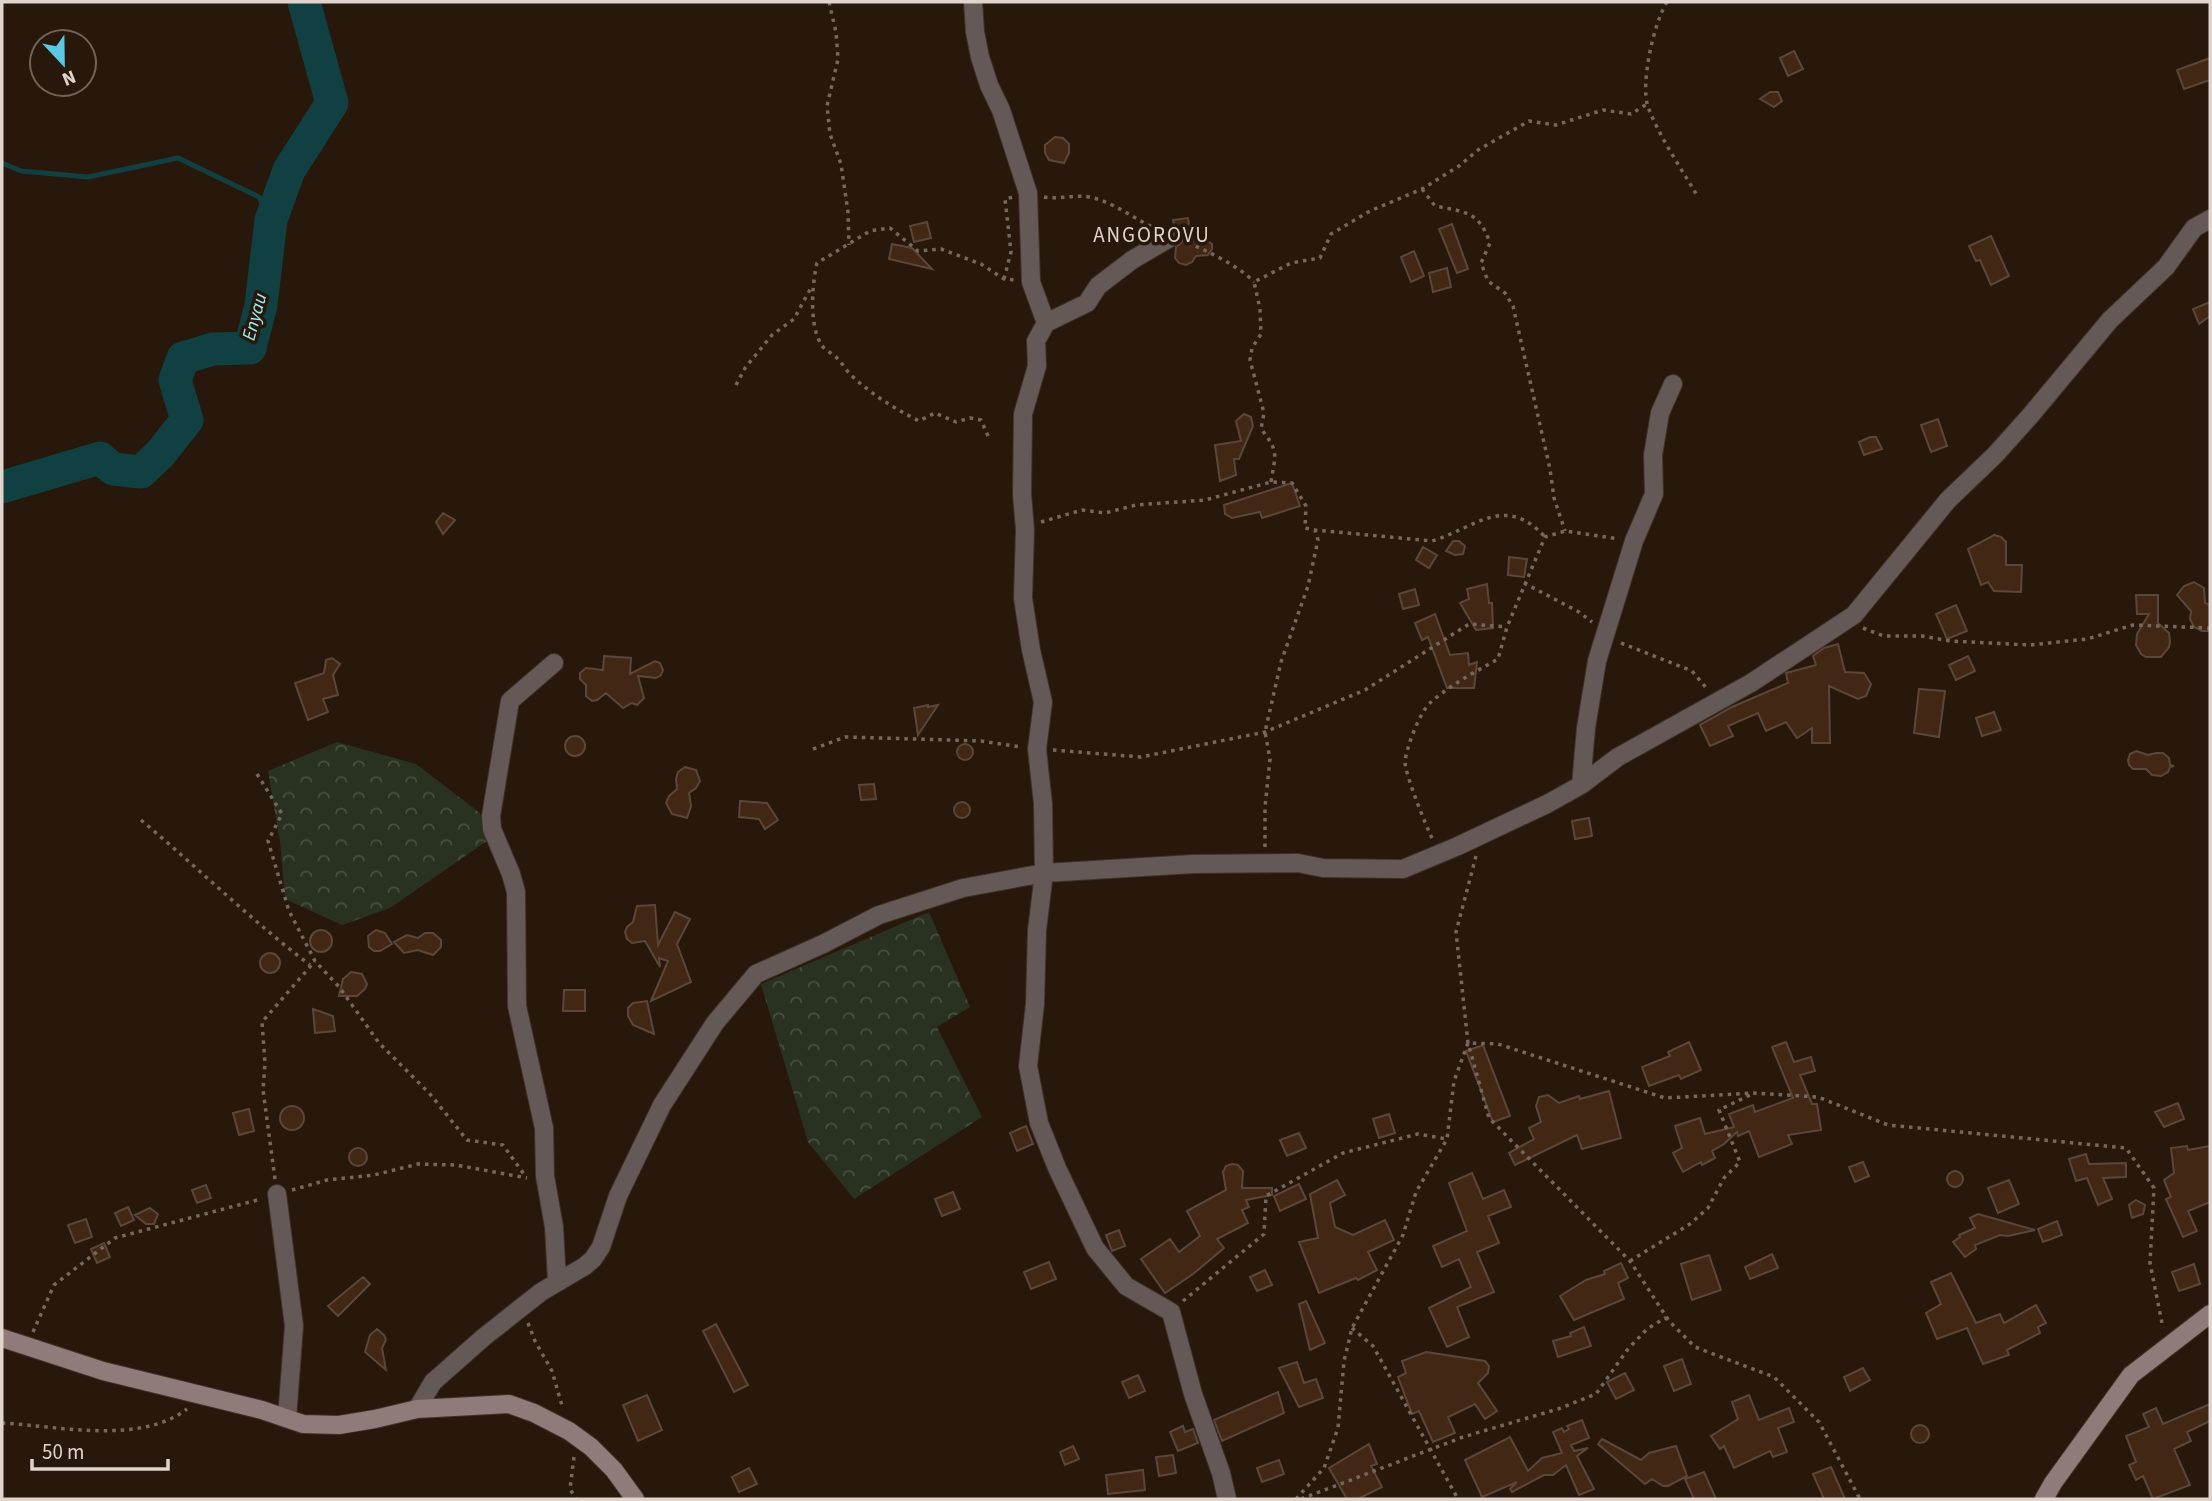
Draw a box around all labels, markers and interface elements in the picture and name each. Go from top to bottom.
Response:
north arrow [28,28,98,98]
text: N [58,62,80,92]
district label: ANGOROVU [1093,220,1211,250]
water label: Enyau [236,290,274,344]
scale bar [32,1428,168,1472]
text: 50 m [42,1437,84,1467]

